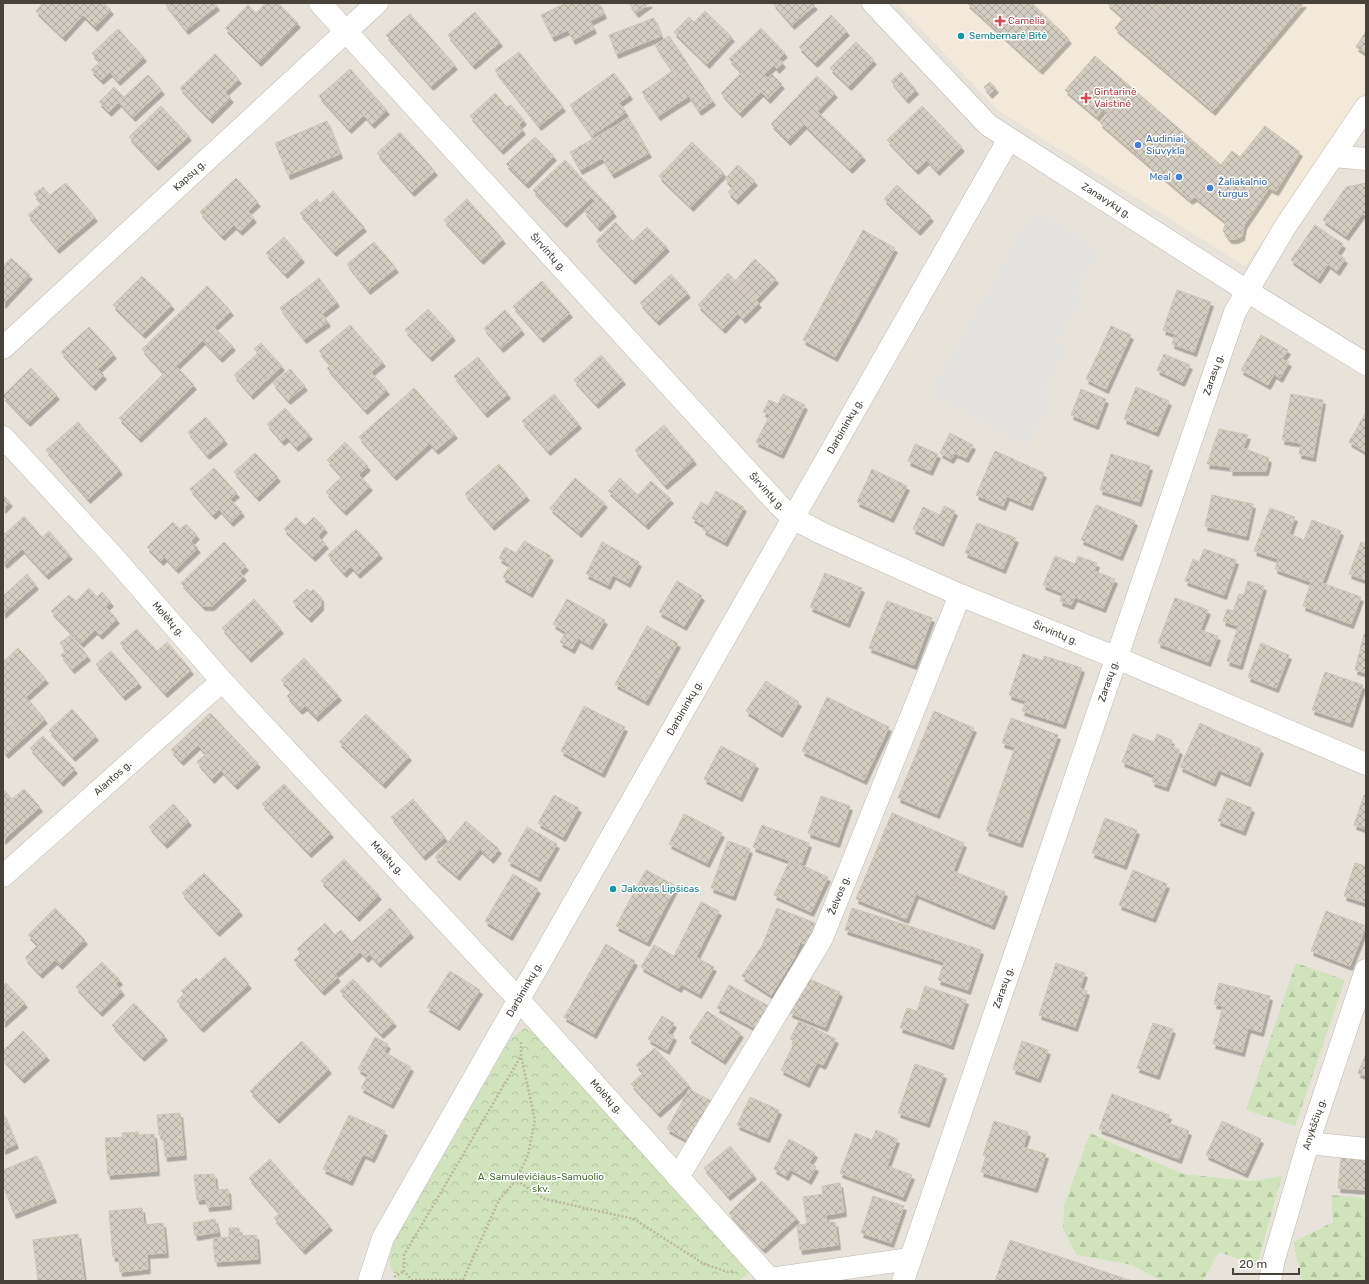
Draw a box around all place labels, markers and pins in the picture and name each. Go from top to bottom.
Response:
place label: Camelia [1008,15,1045,27]
marker: Camelia [995,16,1005,26]
place label: Sembernarė Bitė [969,30,1047,42]
marker: Sembernarė Bitė [956,31,966,41]
place label: Gintarinė Vaistinė [1094,86,1137,110]
marker: Gintarinė Vaistinė [1081,93,1091,103]
place label: Audiniai, Siuvykla [1146,133,1186,157]
marker: Audiniai, Siuvykla [1133,140,1143,150]
place label: Meal [1150,171,1171,183]
marker: Meal [1174,172,1184,182]
place label: Žaliakalnio turgus [1218,176,1267,200]
marker: Žaliakalnio turgus [1205,183,1215,193]
place label: Jakovas Lipšicas [621,883,699,895]
marker: Jakovas Lipšicas [608,884,618,894]

